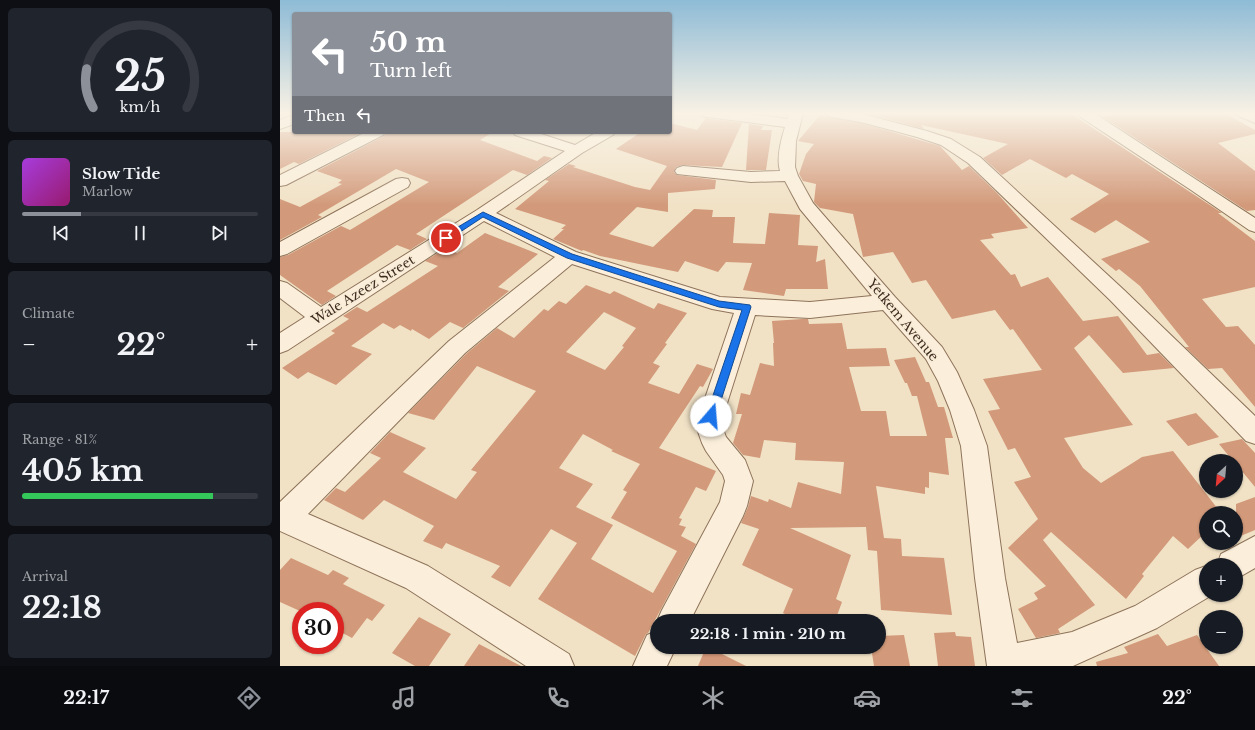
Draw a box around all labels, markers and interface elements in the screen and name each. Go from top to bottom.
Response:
text: 50 m [370,25,446,60]
icon: left [304,28,356,80]
text: 25 [114,51,166,102]
text: Turn left [370,60,452,82]
text: km/h [120,97,160,115]
icon: left [353,104,375,126]
text: Then [304,106,345,125]
text: Slow Tide [82,164,160,183]
text: Marlow [82,183,133,200]
pin [429,221,463,255]
icon: previous [50,222,72,244]
icon: pause [129,222,151,244]
icon: next [208,222,230,244]
icon: arrive [435,227,457,249]
street label: Wale Azeez Street [307,251,418,329]
street label: Yetkem Avenue [863,275,942,365]
text: Climate [22,305,75,322]
text: 22° [116,326,165,363]
text: − [22,331,36,358]
text: + [246,331,258,358]
position arrow [690,395,732,437]
text: Range · 81% [22,431,97,448]
text: 405 km [22,452,144,489]
north arrow [1199,454,1243,498]
map controls [1199,454,1243,654]
button: search [1199,506,1243,550]
button: + [1199,558,1243,602]
text: Arrival [22,568,68,585]
text: 22:18 [22,589,102,626]
speed limit sign: 30 [292,602,344,654]
button: − [1199,610,1243,654]
text: 22:18 · 1 min · 210 m [690,624,846,643]
icon: directions [235,684,263,712]
icon: music [390,684,418,712]
icon: phone [544,684,572,712]
icon: climate [699,684,727,712]
icon: car [853,684,881,712]
icon: filters [1008,684,1036,712]
text: 22:17 [63,687,109,709]
text: 22° [1162,687,1192,709]

